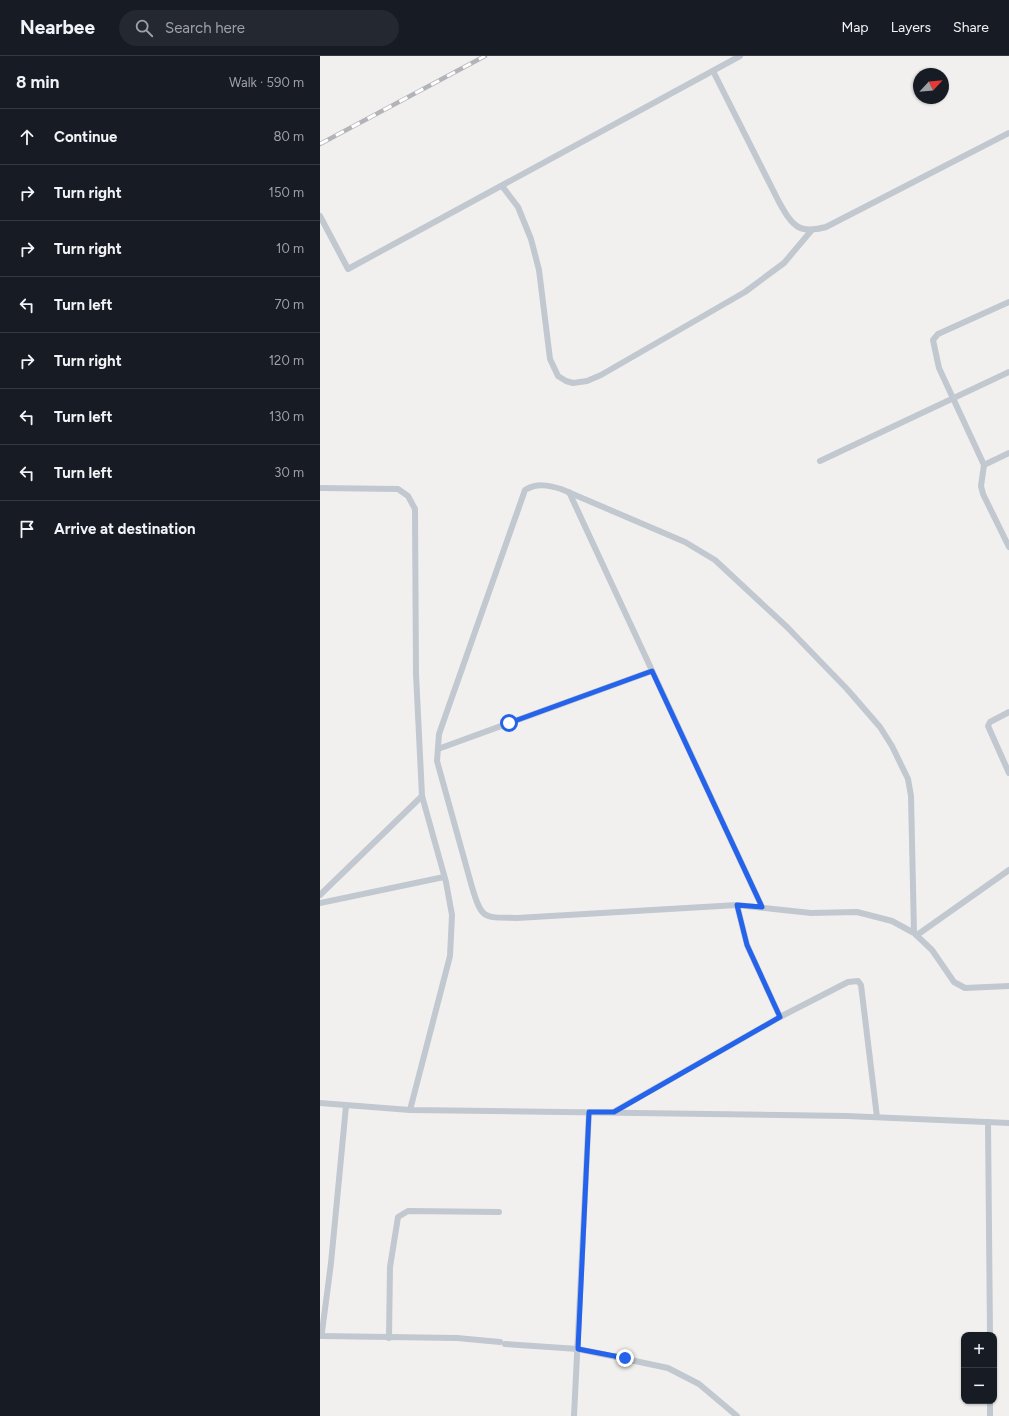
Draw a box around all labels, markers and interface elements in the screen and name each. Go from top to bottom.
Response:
search box [119,10,399,46]
text: Nearbee [20,16,95,39]
icon: search [133,17,155,39]
text: Search here [165,19,245,37]
text: Map [841,19,869,36]
text: Layers [891,19,931,36]
text: Share [953,19,989,36]
north arrow [913,68,949,104]
text: 8 min [16,72,59,92]
text: Walk · 590 m [229,75,304,90]
icon: ahead [16,126,38,148]
text: Continue [54,128,117,146]
text: 80 m [273,129,304,144]
icon: right [16,182,38,204]
text: Turn right [54,184,122,202]
text: 150 m [269,185,304,200]
icon: right [16,238,38,260]
text: Turn right [54,240,122,258]
text: 10 m [276,241,304,256]
icon: left [16,294,38,316]
text: Turn left [54,296,112,314]
text: 70 m [274,297,304,312]
icon: right [16,350,38,372]
text: Turn right [54,352,122,370]
text: 120 m [269,353,304,368]
icon: left [16,406,38,428]
text: Turn left [54,408,112,426]
text: 130 m [269,409,304,424]
icon: left [16,462,38,484]
text: Turn left [54,464,112,482]
text: 30 m [274,465,304,480]
icon: arrive [16,518,38,540]
text: Arrive at destination [54,520,195,538]
route start [500,714,518,732]
map controls [961,1332,997,1404]
button: + [961,1332,997,1368]
route end [616,1349,634,1367]
button: − [961,1368,997,1404]

